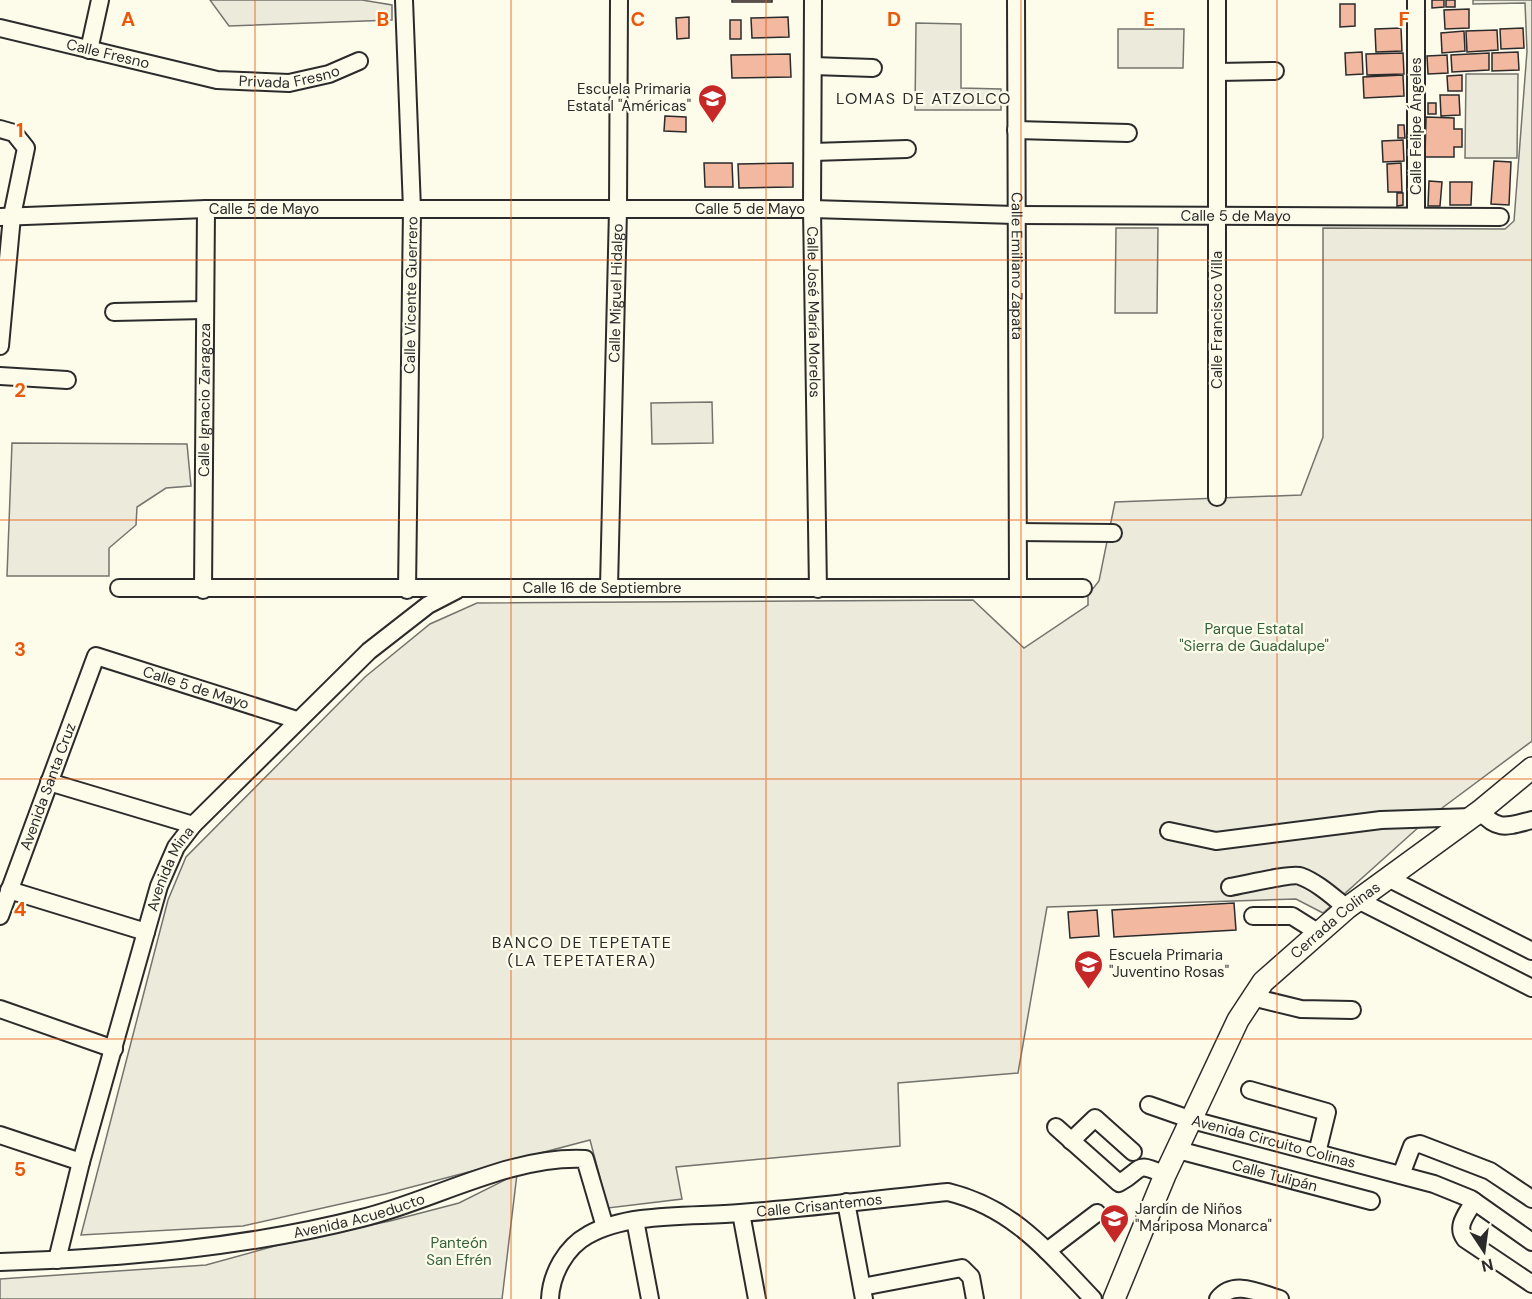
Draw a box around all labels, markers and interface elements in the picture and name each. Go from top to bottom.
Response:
text: A [121,6,135,32]
text: B [377,6,389,32]
text: C [631,6,645,32]
text: D [887,6,901,32]
text: E [1143,6,1155,32]
text: F [1398,6,1410,32]
street label: Calle Fresno [64,34,152,74]
street label: Calle Felipe Ángeles [1406,57,1426,195]
street label: Privada Fresno [238,60,343,93]
place label: Escuela Primaria Estatal "Américas" [567,79,691,116]
school or university icon: Escuela Primaria Estatal "Américas" [696,82,728,124]
district label: LOMAS DE ATZOLCO [836,88,1012,109]
text: 1 [16,117,24,143]
street label: Calle Emiliano Zapata [1007,192,1027,340]
street label: Calle 5 de Mayo [209,199,319,219]
street label: Calle 5 de Mayo [695,199,805,219]
street label: Calle 5 de Mayo [1181,206,1291,226]
street label: Calle Vicente Guerrero [400,216,422,374]
street label: Calle Miguel Hidalgo [604,223,628,363]
street label: Calle José María Morelos [802,226,825,398]
street label: Calle Francisco Villa [1207,251,1227,389]
street label: Calle Ignacio Zaragoza [194,323,215,477]
text: 2 [14,377,26,403]
street label: Calle 16 de Septiembre [522,578,682,598]
park label: Parque Estatal "Sierra de Guadalupe" [1179,619,1329,656]
text: 3 [14,636,26,662]
street label: Calle 5 de Mayo [140,662,252,714]
street label: Avenida Santa Cruz [15,720,81,853]
street label: Avenida Mina [142,822,198,914]
street label: Cerrada Colinas [1286,877,1384,963]
text: 4 [14,896,27,922]
district label: BANCO DE TEPETATE (LA TEPETATERA) [492,932,672,971]
place label: Escuela Primaria "Juventino Rosas" [1109,945,1229,982]
school or university icon: Escuela Primaria "Juventino Rosas" [1072,948,1104,990]
street label: Avenida Circuito Colinas [1189,1110,1358,1173]
street label: Calle Tulipán [1230,1155,1320,1196]
text: 5 [14,1156,26,1182]
street label: Avenida Acueducto [292,1189,428,1243]
street label: Calle Crisantemos [756,1189,883,1222]
place label: Jardín de Niños "Mariposa Monarca" [1135,1199,1272,1236]
school or university icon: Jardín de Niños "Mariposa Monarca" [1098,1202,1130,1244]
north arrow [1454,1221,1514,1281]
park label: Panteón San Efrén [426,1233,492,1270]
text: N [1479,1254,1495,1277]

